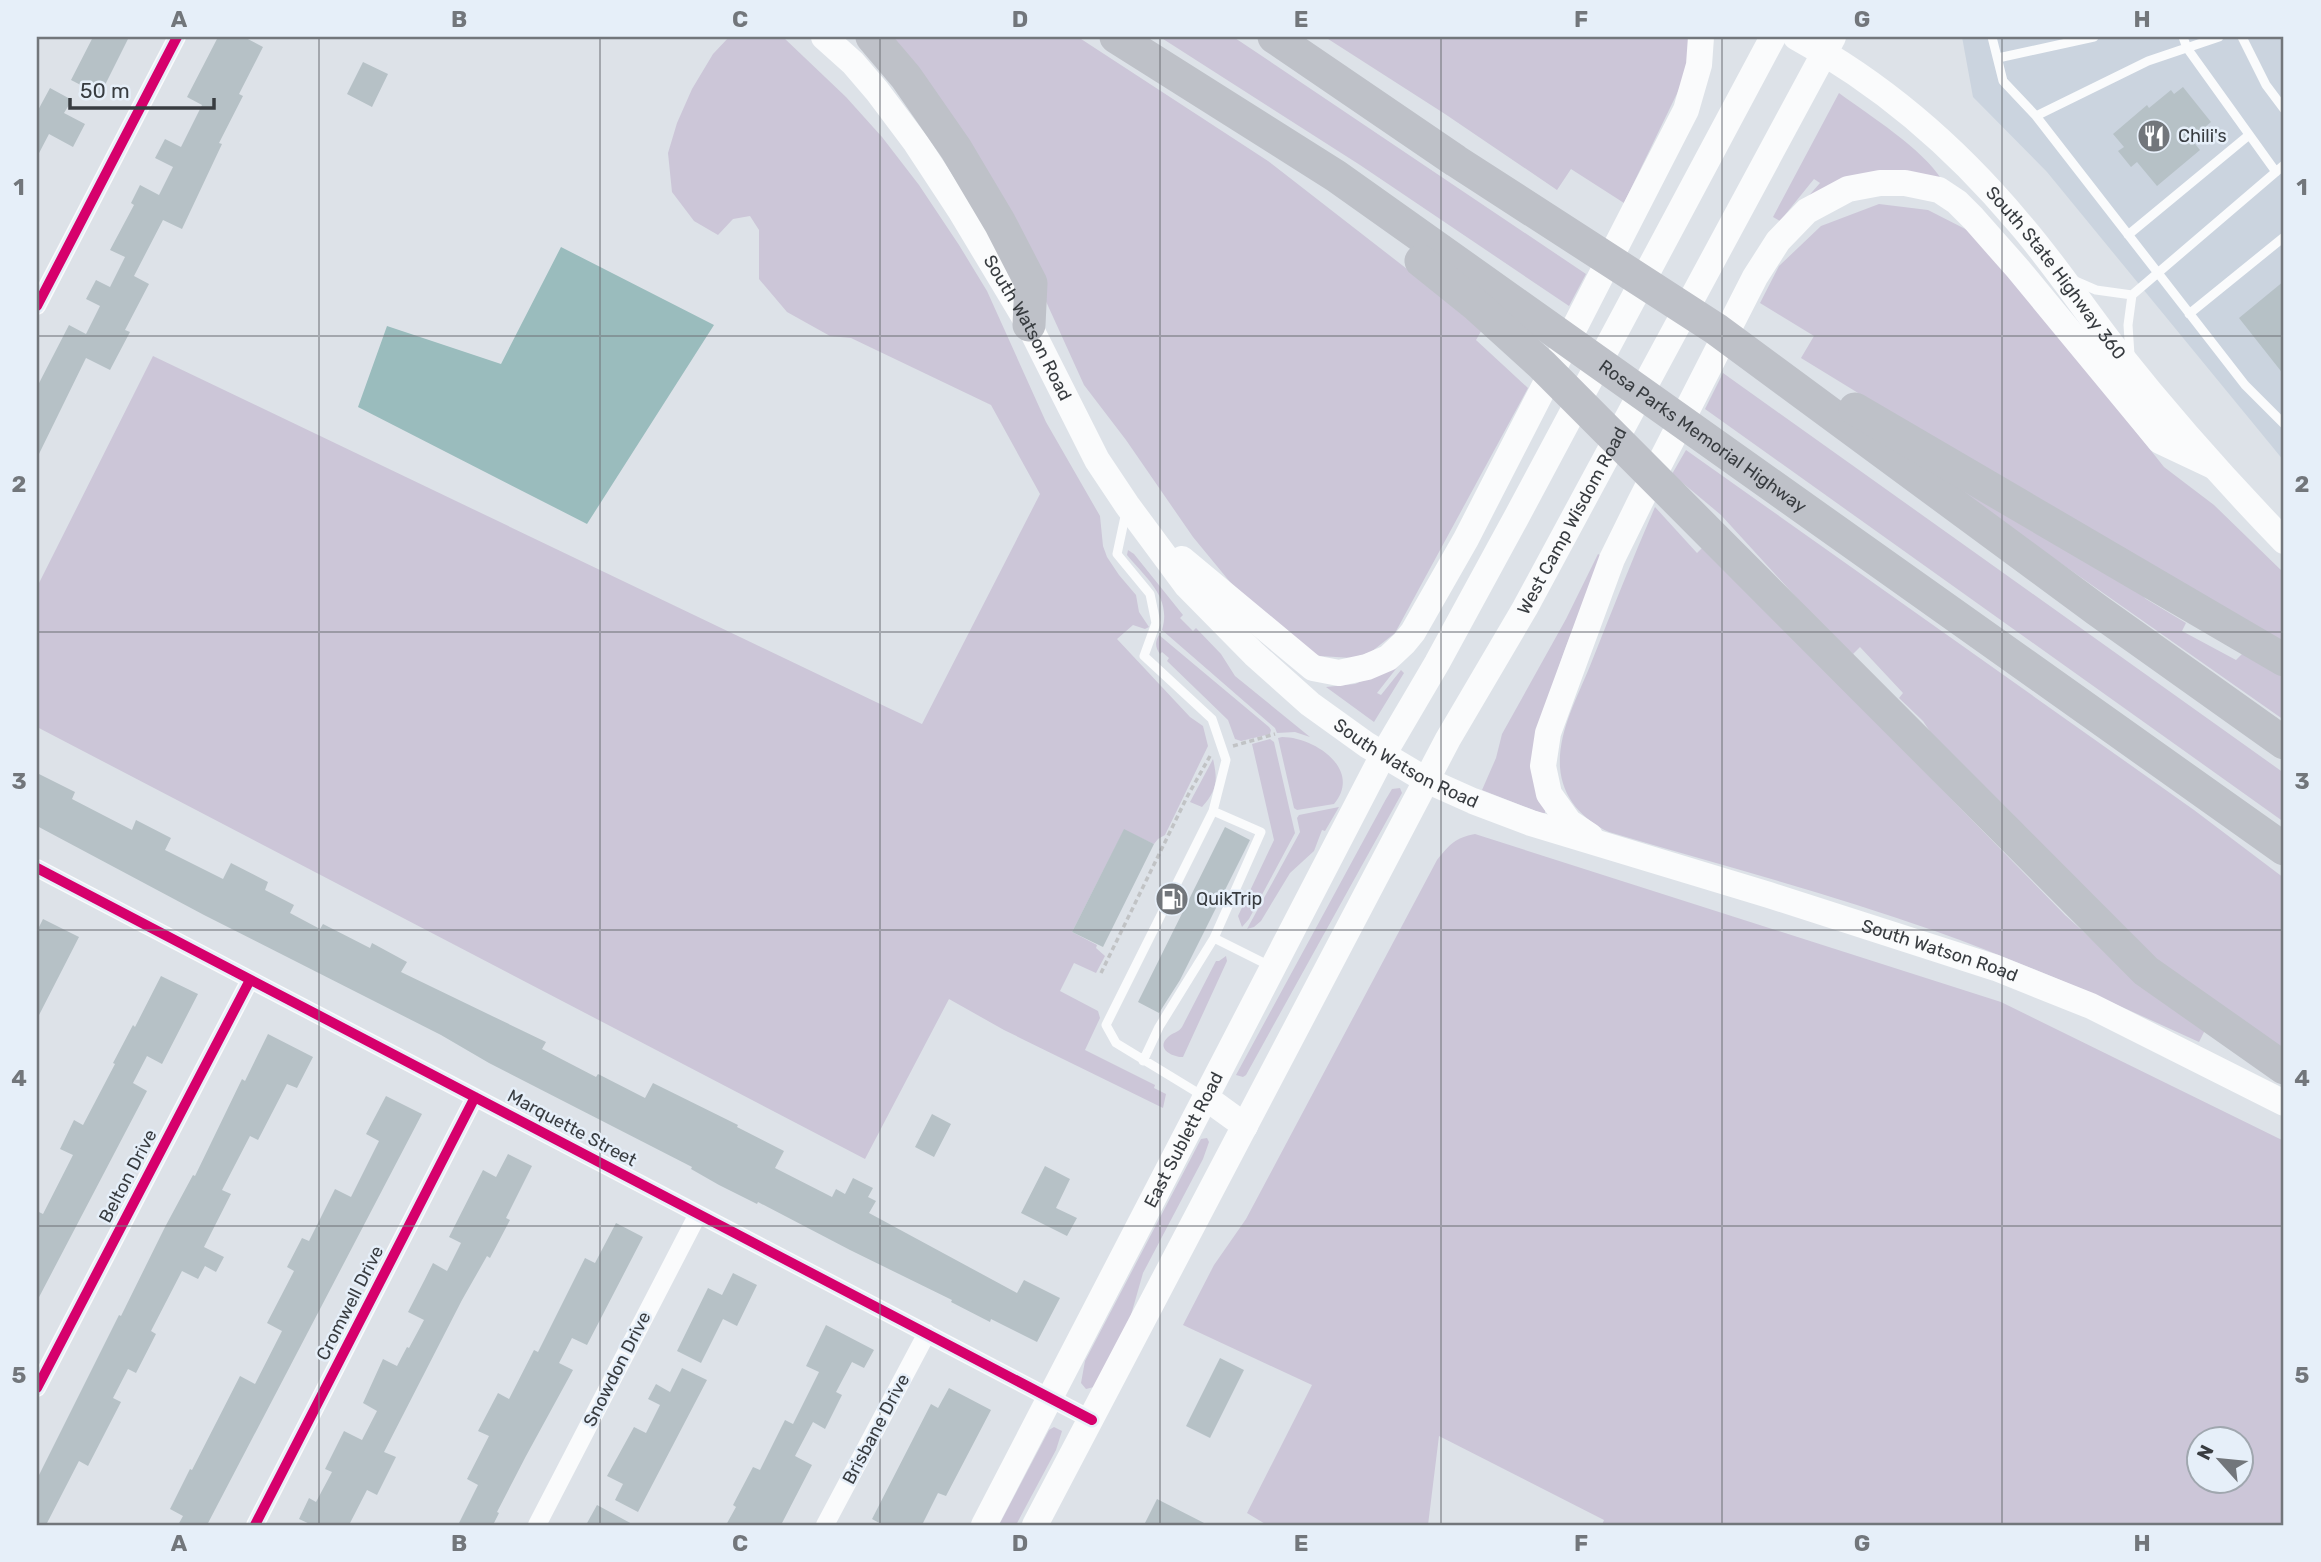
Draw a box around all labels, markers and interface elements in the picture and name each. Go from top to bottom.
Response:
text: A [171,5,188,33]
text: B [451,5,467,33]
text: C [732,5,748,33]
text: D [1012,5,1028,33]
text: E [1294,5,1308,33]
text: F [1574,5,1588,33]
text: G [1854,5,1870,33]
text: H [2133,5,2151,33]
scale bar [70,66,214,110]
text: 50 m [80,78,130,103]
restaurant icon: Chili's [2135,117,2173,155]
place label: Chili's [2178,125,2227,147]
text: 1 [13,173,25,201]
text: 1 [2296,173,2308,201]
street label: South State Highway 360 [1981,182,2130,364]
street label: South Watson Road [979,251,1076,404]
street label: Rosa Parks Memorial Highway [1595,355,1811,518]
street label: West Camp Wisdom Road [1513,423,1632,618]
text: 2 [12,470,26,498]
text: 2 [2295,470,2309,498]
street label: South Watson Road [1329,714,1482,813]
text: 3 [11,767,27,795]
text: 3 [2294,767,2310,795]
fuel station icon: QuikTrip [1153,880,1191,918]
place label: QuikTrip [1196,888,1262,910]
street label: South Watson Road [1859,914,2021,987]
text: 4 [11,1064,27,1092]
text: 4 [2294,1064,2310,1092]
street label: East Sublett Road [1139,1068,1228,1211]
street label: Marquette Street [504,1085,640,1171]
street label: Belton Drive [94,1126,162,1226]
street label: Cromwell Drive [312,1242,388,1364]
street label: Snowdon Drive [579,1308,655,1430]
text: 5 [12,1361,27,1389]
text: 5 [2295,1361,2310,1389]
street label: Brisbane Drive [838,1370,914,1488]
north arrow [2184,1426,2254,1496]
text: N [2192,1441,2219,1464]
text: A [171,1529,188,1557]
text: B [451,1529,467,1557]
text: C [732,1529,748,1557]
text: D [1012,1529,1028,1557]
text: E [1294,1529,1308,1557]
text: F [1574,1529,1588,1557]
text: G [1854,1529,1870,1557]
text: H [2133,1529,2151,1557]

